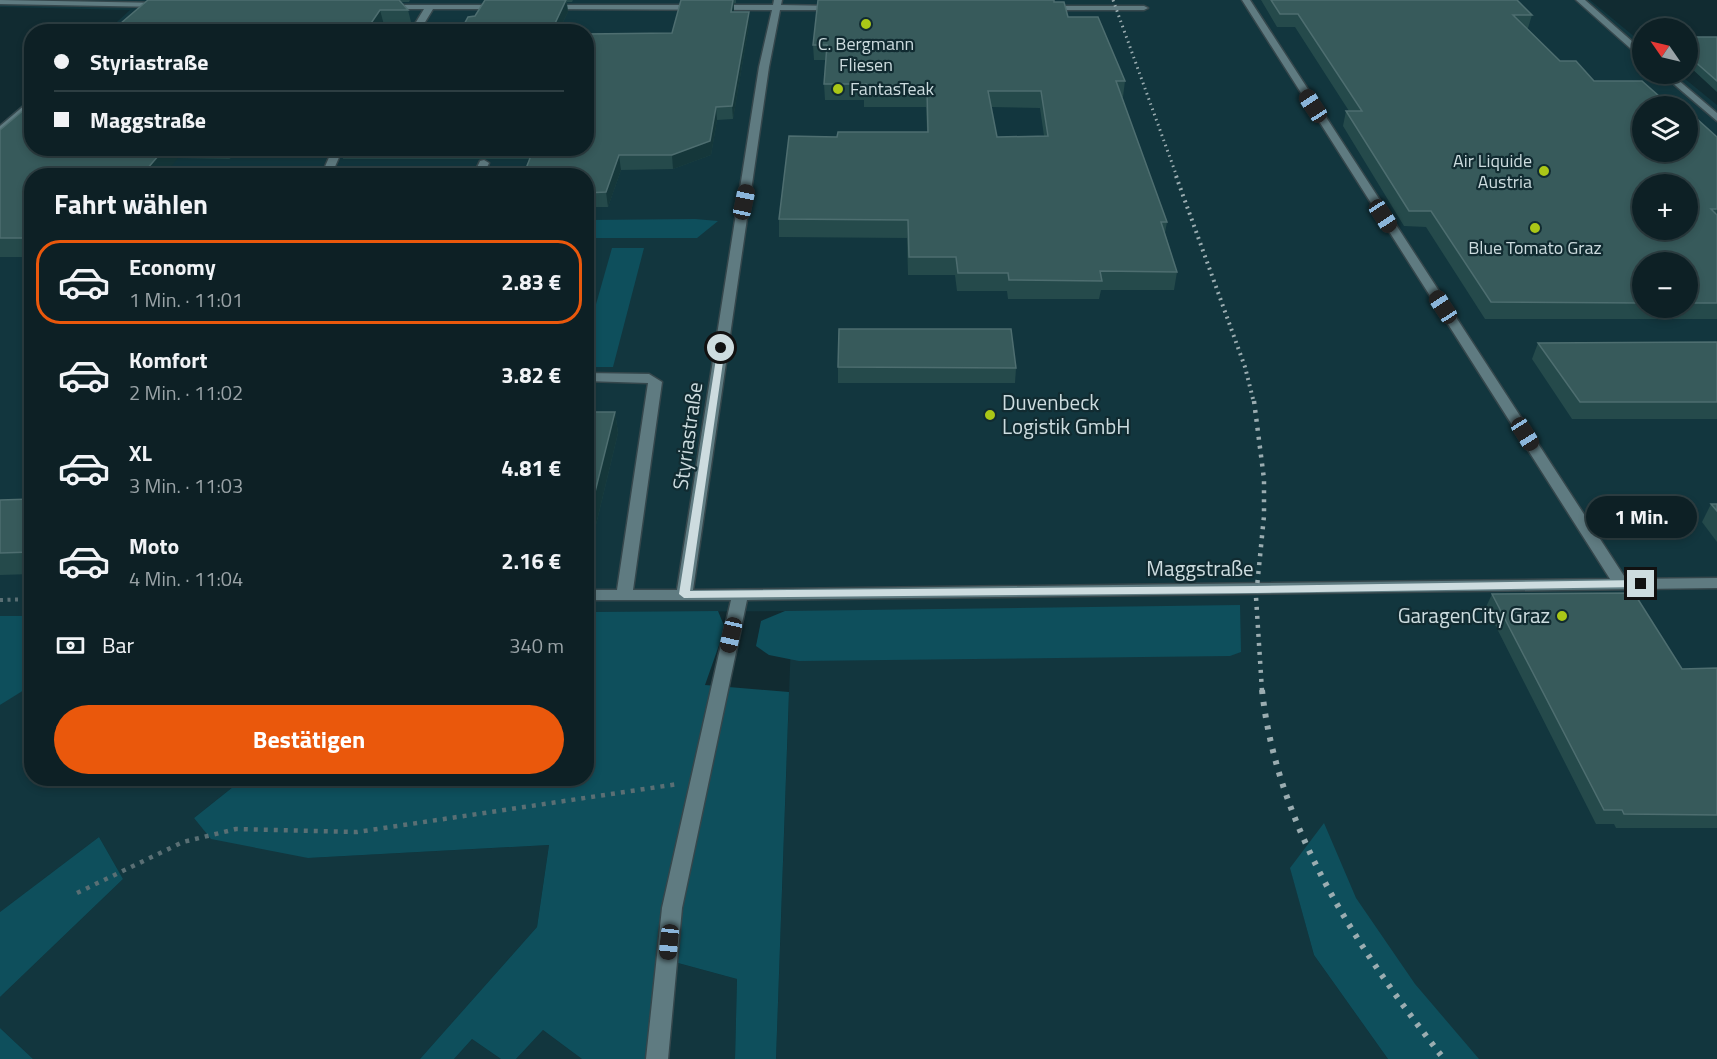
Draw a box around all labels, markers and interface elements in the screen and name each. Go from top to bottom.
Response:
marker: C. Bergmann Fliesen [859,17,873,31]
north arrow [1632,18,1698,84]
map controls [1632,18,1698,318]
place label: C. Bergmann Fliesen [818,30,914,78]
text: Styriastraße [90,45,208,79]
place label: FantasTeak [850,75,935,102]
marker: FantasTeak [831,82,845,96]
car [1296,86,1330,126]
button: layers [1632,96,1698,162]
text: Maggstraße [90,103,206,137]
place label: Air Liquide Austria [1453,147,1532,195]
marker: Air Liquide Austria [1537,164,1551,178]
button: + [1632,174,1698,240]
text: Fahrt wählen [54,183,208,224]
car [731,183,757,221]
car [1366,196,1400,236]
marker: Blue Tomato Graz [1528,221,1542,235]
place label: Blue Tomato Graz [1468,234,1602,261]
text: Economy [129,250,216,284]
button: − [1632,252,1698,318]
icon: car [57,255,111,309]
text: 2.83 € [501,265,561,299]
text: 1 Min. · 11:01 [129,284,243,315]
car [1426,287,1460,327]
route start [707,334,734,361]
text: Komfort [129,343,208,377]
icon: car [57,348,111,402]
text: 3.82 € [501,358,561,392]
text: 2 Min. · 11:02 [129,377,243,408]
street label: Styriastraße [664,380,710,492]
place label: Duvenbeck Logistik GmbH [1002,386,1130,442]
marker: Duvenbeck Logistik GmbH [983,408,997,422]
car [1508,414,1542,454]
text: XL [129,436,152,470]
icon: car [57,441,111,495]
text: 4.81 € [501,451,561,485]
text: 3 Min. · 11:03 [129,470,243,501]
callout: 1 Min. [1586,497,1696,539]
text: 1 Min. [1614,501,1669,532]
text: Moto [129,529,179,563]
icon: car [57,534,111,588]
text: 2.16 € [501,544,561,578]
street label: Maggstraße [1146,552,1254,584]
text: 4 Min. · 11:04 [129,563,243,594]
route end [1627,570,1654,597]
place label: GaragenCity Graz [1398,599,1550,631]
marker: GaragenCity Graz [1555,609,1569,623]
car [718,615,744,655]
text: Bar [102,628,134,662]
icon: cash [54,629,87,662]
text: 340 m [509,630,564,661]
button: Bestätigen [54,705,564,774]
car [658,923,680,961]

